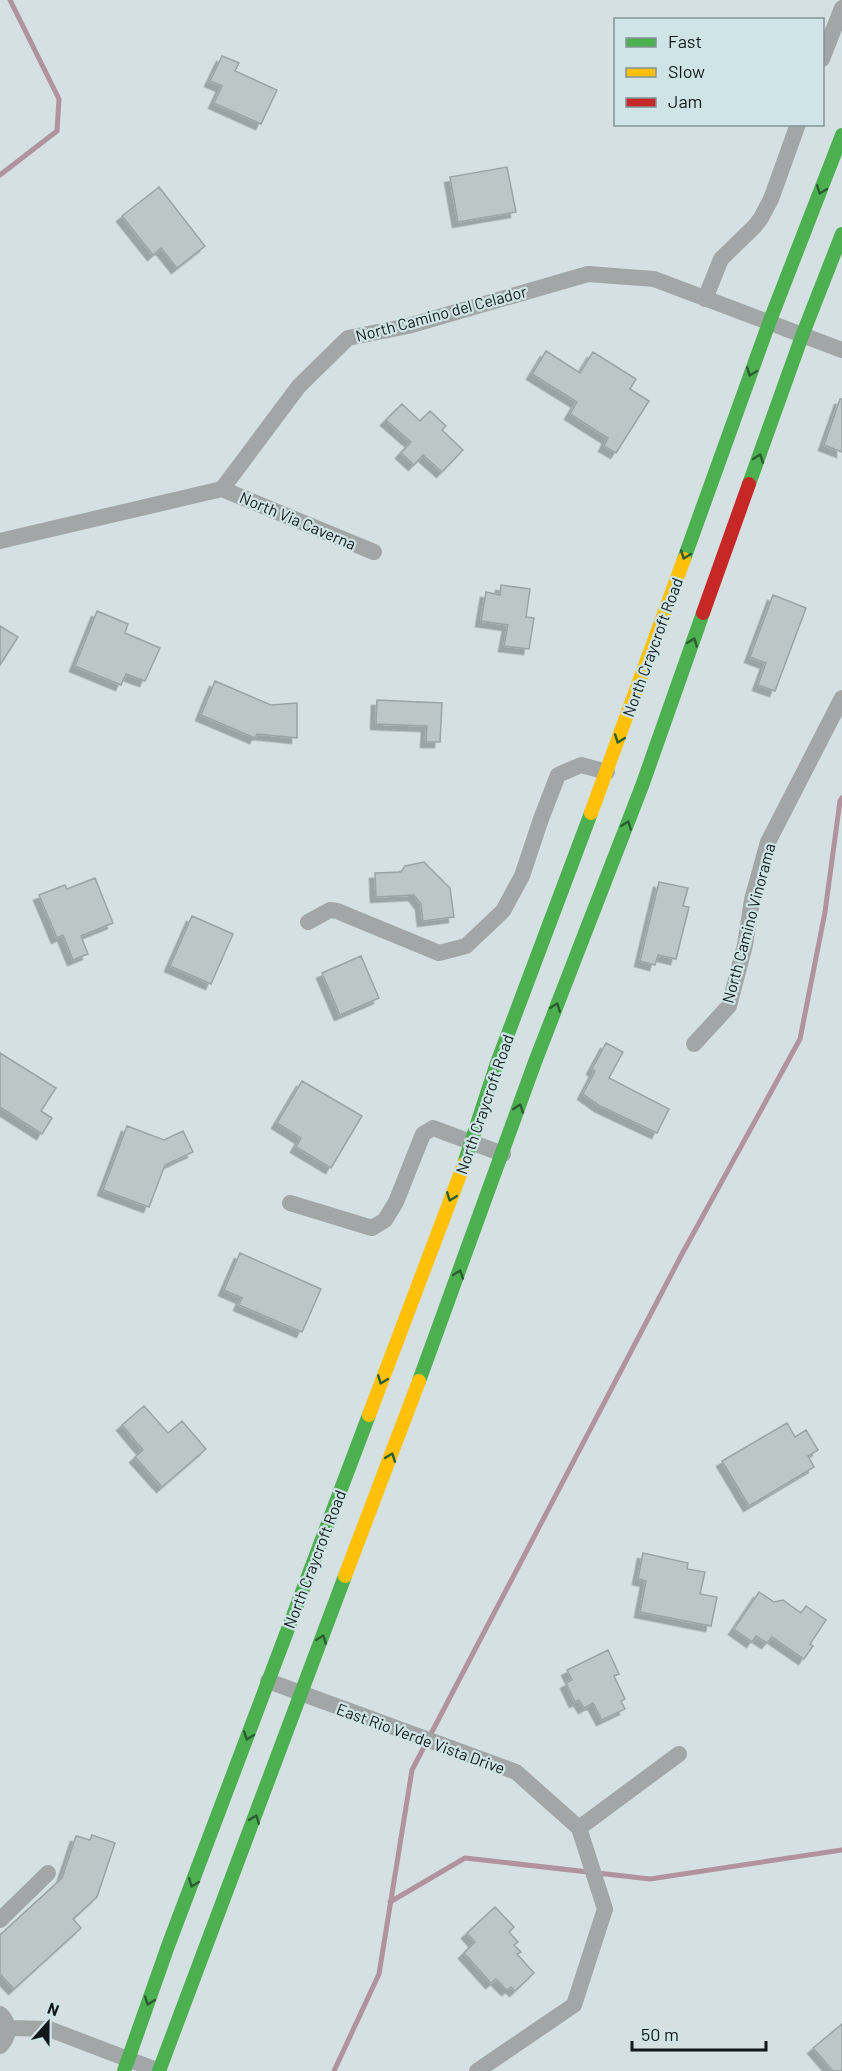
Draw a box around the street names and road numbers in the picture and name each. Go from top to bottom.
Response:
street label: North Camino del Celador [353,281,529,345]
street label: North Via Caverna [237,487,359,553]
street label: North Craycroft Road [618,575,686,719]
street label: North Camino Vinorama [717,841,779,1005]
street label: North Craycroft Road [451,1032,517,1176]
street label: North Craycroft Road [279,1487,349,1631]
street label: East Rio Verde Vista Drive [334,1699,508,1777]

